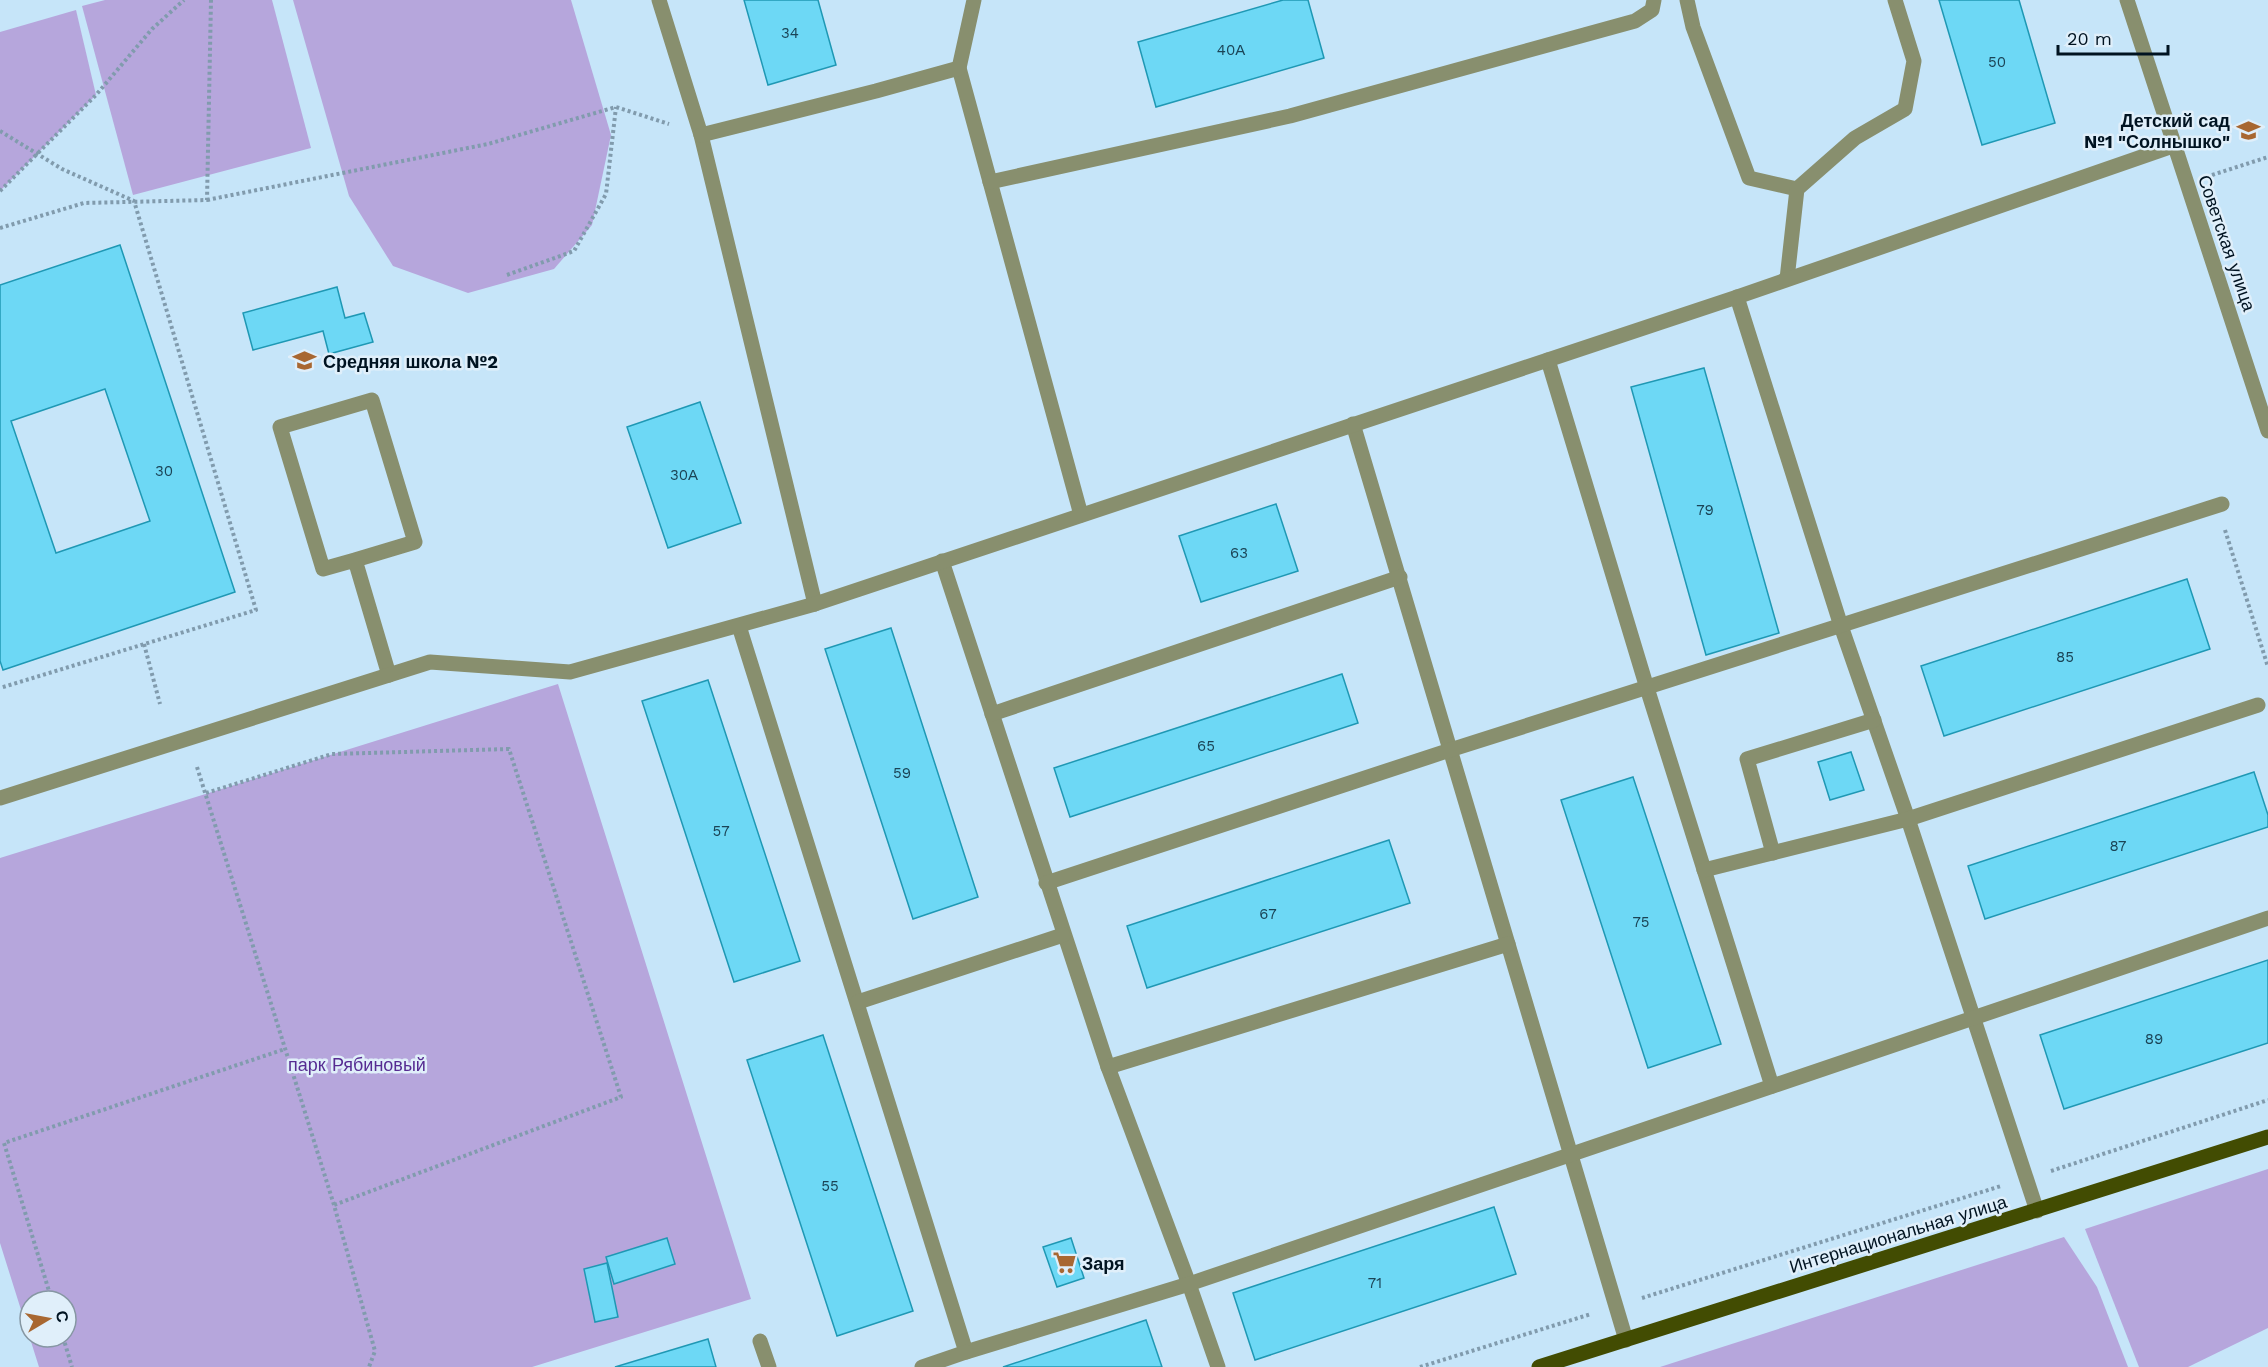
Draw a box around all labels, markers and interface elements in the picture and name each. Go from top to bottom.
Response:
scale bar [2058,18,2168,56]
house number: 34 [781,24,799,42]
text: 20 m [2067,28,2112,49]
house number: 40А [1217,41,1245,59]
house number: 50 [1988,53,2006,71]
place label: Детский сад №1 "Солнышко" [2084,110,2231,152]
school or university icon: Детский сад №1 "Солнышко" [2235,117,2261,143]
street label: Советская улица [2194,172,2260,315]
school or university icon: Средняя школа №2 [292,348,318,374]
place label: Средняя школа №2 [323,351,498,372]
house number: 30 [155,462,173,480]
house number: 30А [670,466,698,484]
house number: 79 [1696,501,1714,519]
house number: 63 [1230,544,1248,562]
house number: 85 [2056,648,2074,666]
house number: 65 [1197,737,1215,755]
house number: 59 [893,764,911,782]
house number: 57 [712,822,730,840]
house number: 87 [2109,837,2127,855]
house number: 67 [1259,905,1277,923]
house number: 75 [1632,913,1650,931]
house number: 89 [2145,1030,2163,1048]
park label: парк Рябиновый [288,1054,426,1075]
house number: 55 [821,1177,839,1195]
street label: Интернациональная улица [1787,1191,2010,1277]
supermarket icon: Заря [1051,1250,1077,1276]
place label: Заря [1082,1253,1125,1274]
house number: 71 [1368,1274,1382,1292]
north arrow [18,1289,78,1349]
text: С [52,1309,73,1324]

